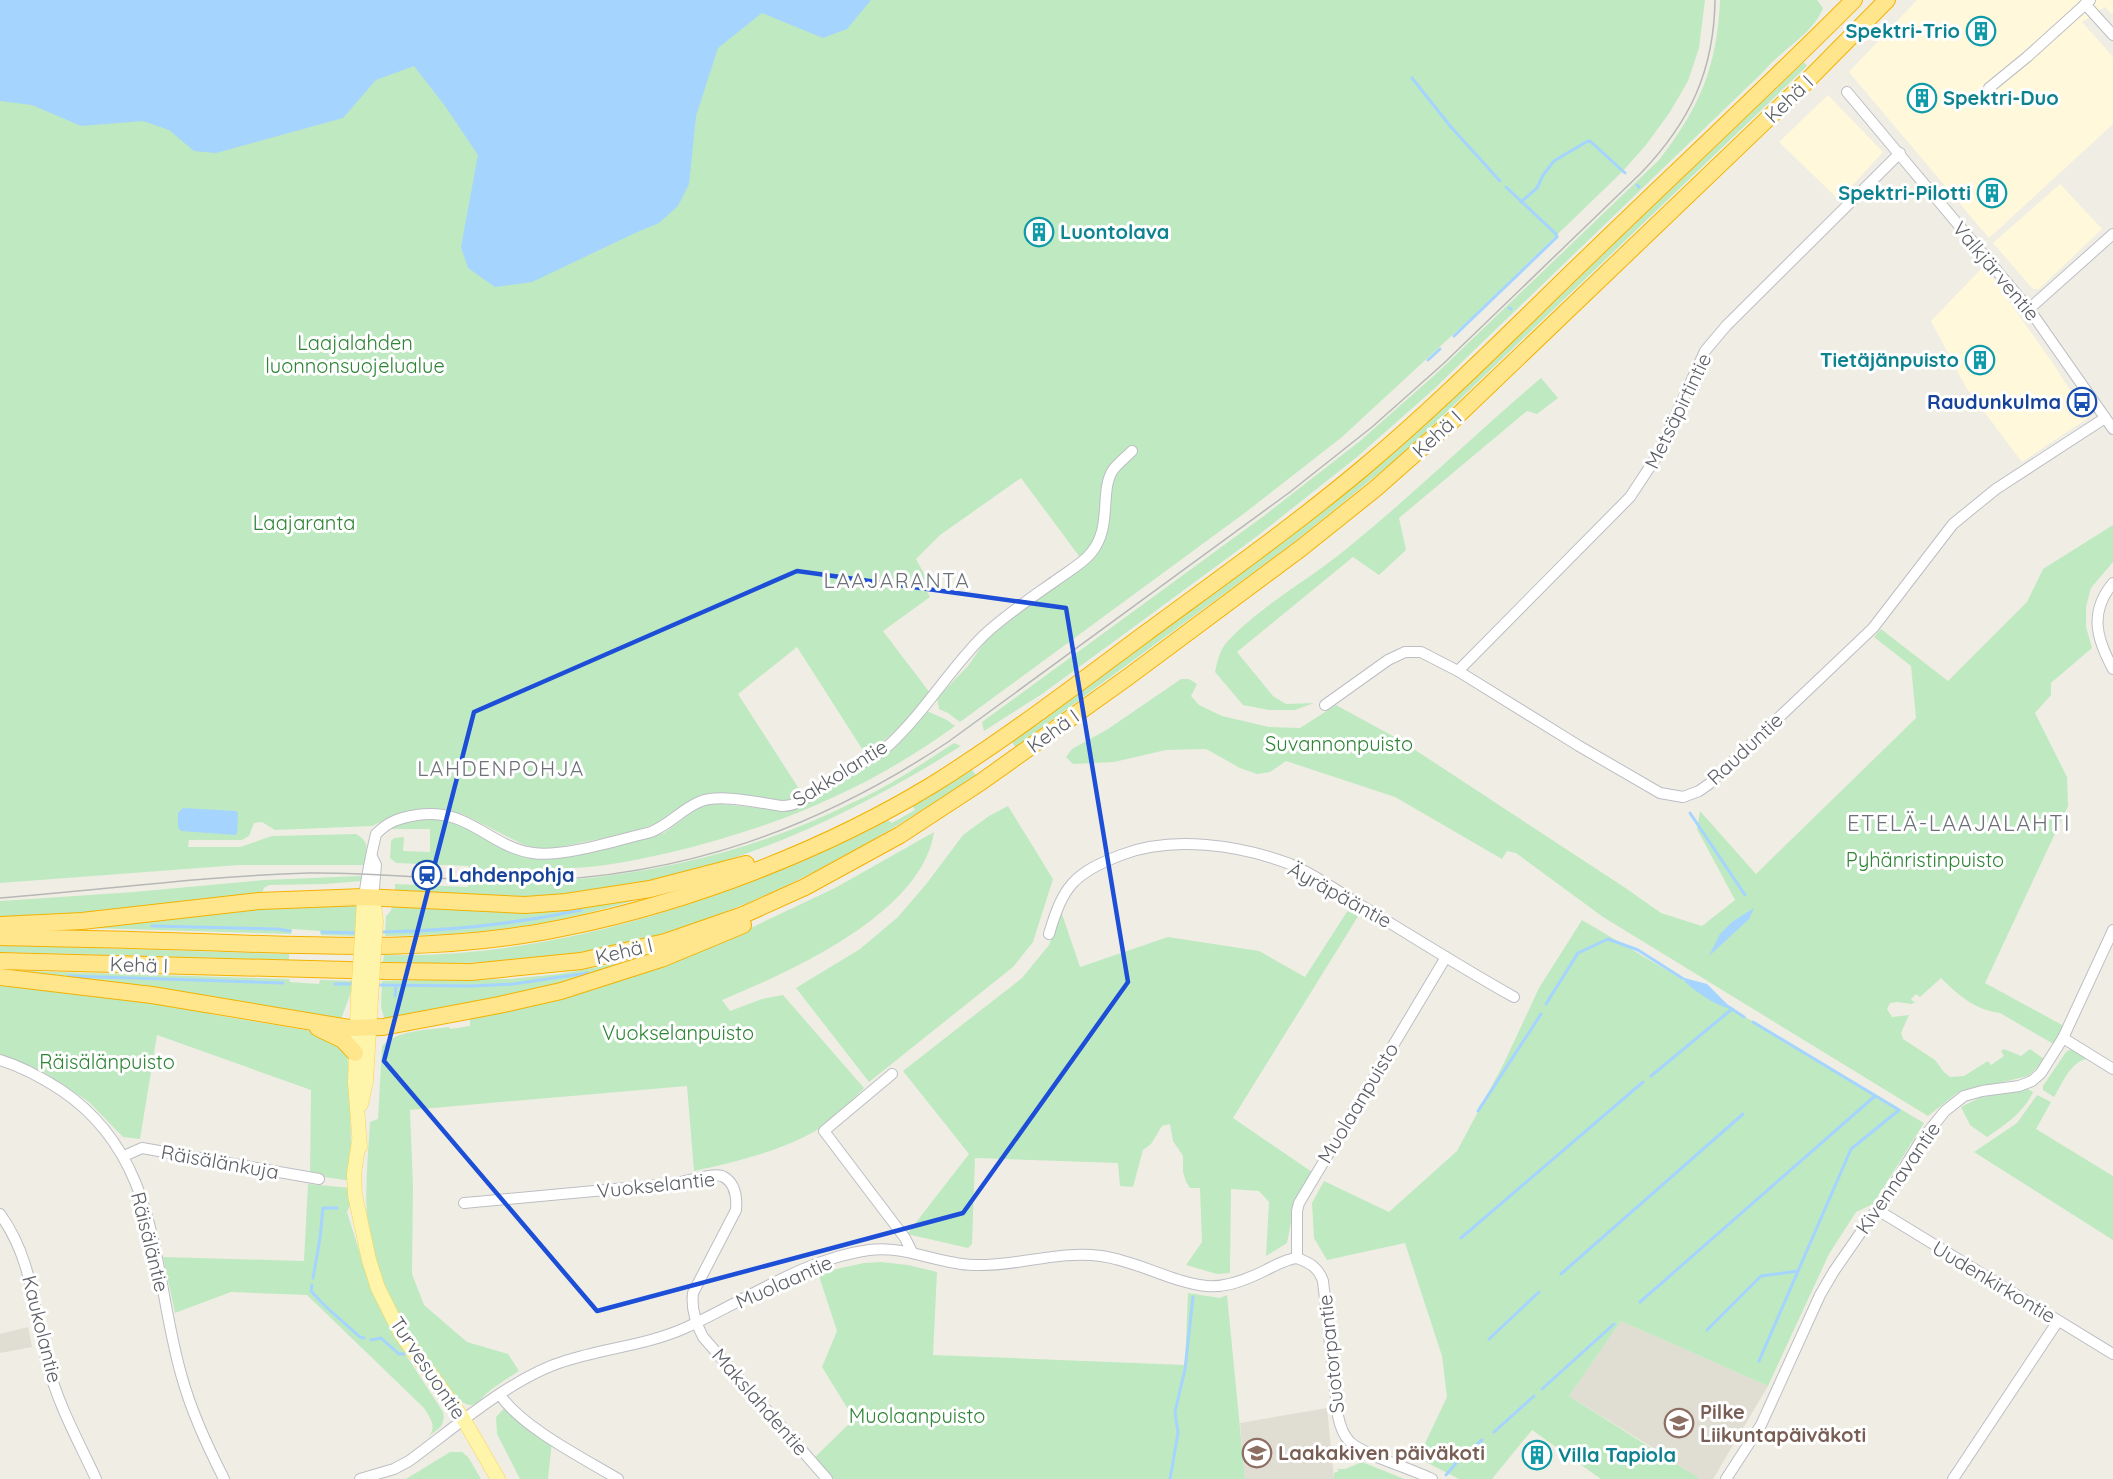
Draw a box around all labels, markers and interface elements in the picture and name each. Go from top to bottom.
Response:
building icon: Spektri-Trio [1965,15,1997,47]
place label: Spektri-Trio [1846,18,1960,43]
street label: Kehä I [1759,69,1818,128]
building icon: Spektri-Duo [1906,82,1938,114]
place label: Spektri-Duo [1943,85,2059,110]
building icon: Spektri-Pilotti [1976,177,2008,209]
place label: Spektri-Pilotti [1838,180,1971,205]
building icon: Luontolava [1023,216,1055,248]
street label: Valkjärventie [1948,216,2045,326]
place label: Luontolava [1060,219,1169,244]
park label: Laajalahden luonnonsuojelualue [265,330,445,378]
building icon: Tietäjänpuisto [1964,344,1996,376]
place label: Tietäjänpuisto [1820,347,1959,372]
street label: Metsäpirtintie [1639,349,1716,473]
bus stop icon: Raudunkulma [2066,386,2098,418]
place label: Raudunkulma [1927,389,2061,414]
street label: Kehä I [1407,405,1467,463]
park label: Laajaranta [253,510,355,535]
district label: LAAJARANTA [824,567,970,593]
street label: Kehä I [1022,703,1084,758]
street label: Rauduntie [1702,707,1788,790]
park label: Suvannonpuisto [1265,731,1413,756]
street label: Sakkolantie [788,734,892,812]
district label: LAHDENPOHJA [417,755,585,781]
district label: ETELÄ-LAAJALAHTI [1847,809,2071,837]
park label: Pyhänristinpuisto [1846,847,2004,872]
street label: Äyräpääntie [1284,856,1396,933]
station icon: Lahdenpohja [411,859,443,891]
place label: Lahdenpohja [448,862,575,887]
street label: Kehä I [593,932,655,969]
street label: Kehä I [109,951,169,978]
park label: Vuokselanpuisto [602,1020,754,1045]
street label: Muolaanpuisto [1312,1038,1403,1168]
park label: Räisälänpuisto [39,1049,175,1074]
street label: Kivennavantie [1850,1117,1945,1239]
street label: Räisälänkuja [159,1139,281,1184]
street label: Vuokselantie [596,1166,716,1203]
street label: Räisäläntie [126,1189,175,1294]
street label: Uudenkirkontie [1928,1235,2061,1328]
street label: Muolaantie [732,1249,836,1314]
street label: Kaukolantie [17,1273,68,1385]
street label: Suotorpantie [1312,1293,1349,1415]
street label: Turvesuontie [385,1312,472,1424]
street label: Makslahdentie [707,1343,814,1460]
place label: Pilke Liikuntapäiväkoti [1700,1399,1866,1447]
park label: Muolaanpuisto [849,1403,985,1428]
school or university icon: Pilke Liikuntapäiväkoti [1663,1407,1695,1439]
school or university icon: Laakakiven päiväkoti [1241,1437,1273,1469]
building icon: Villa Tapiola [1521,1439,1553,1471]
place label: Laakakiven päiväkoti [1278,1440,1485,1465]
place label: Villa Tapiola [1558,1442,1676,1467]

